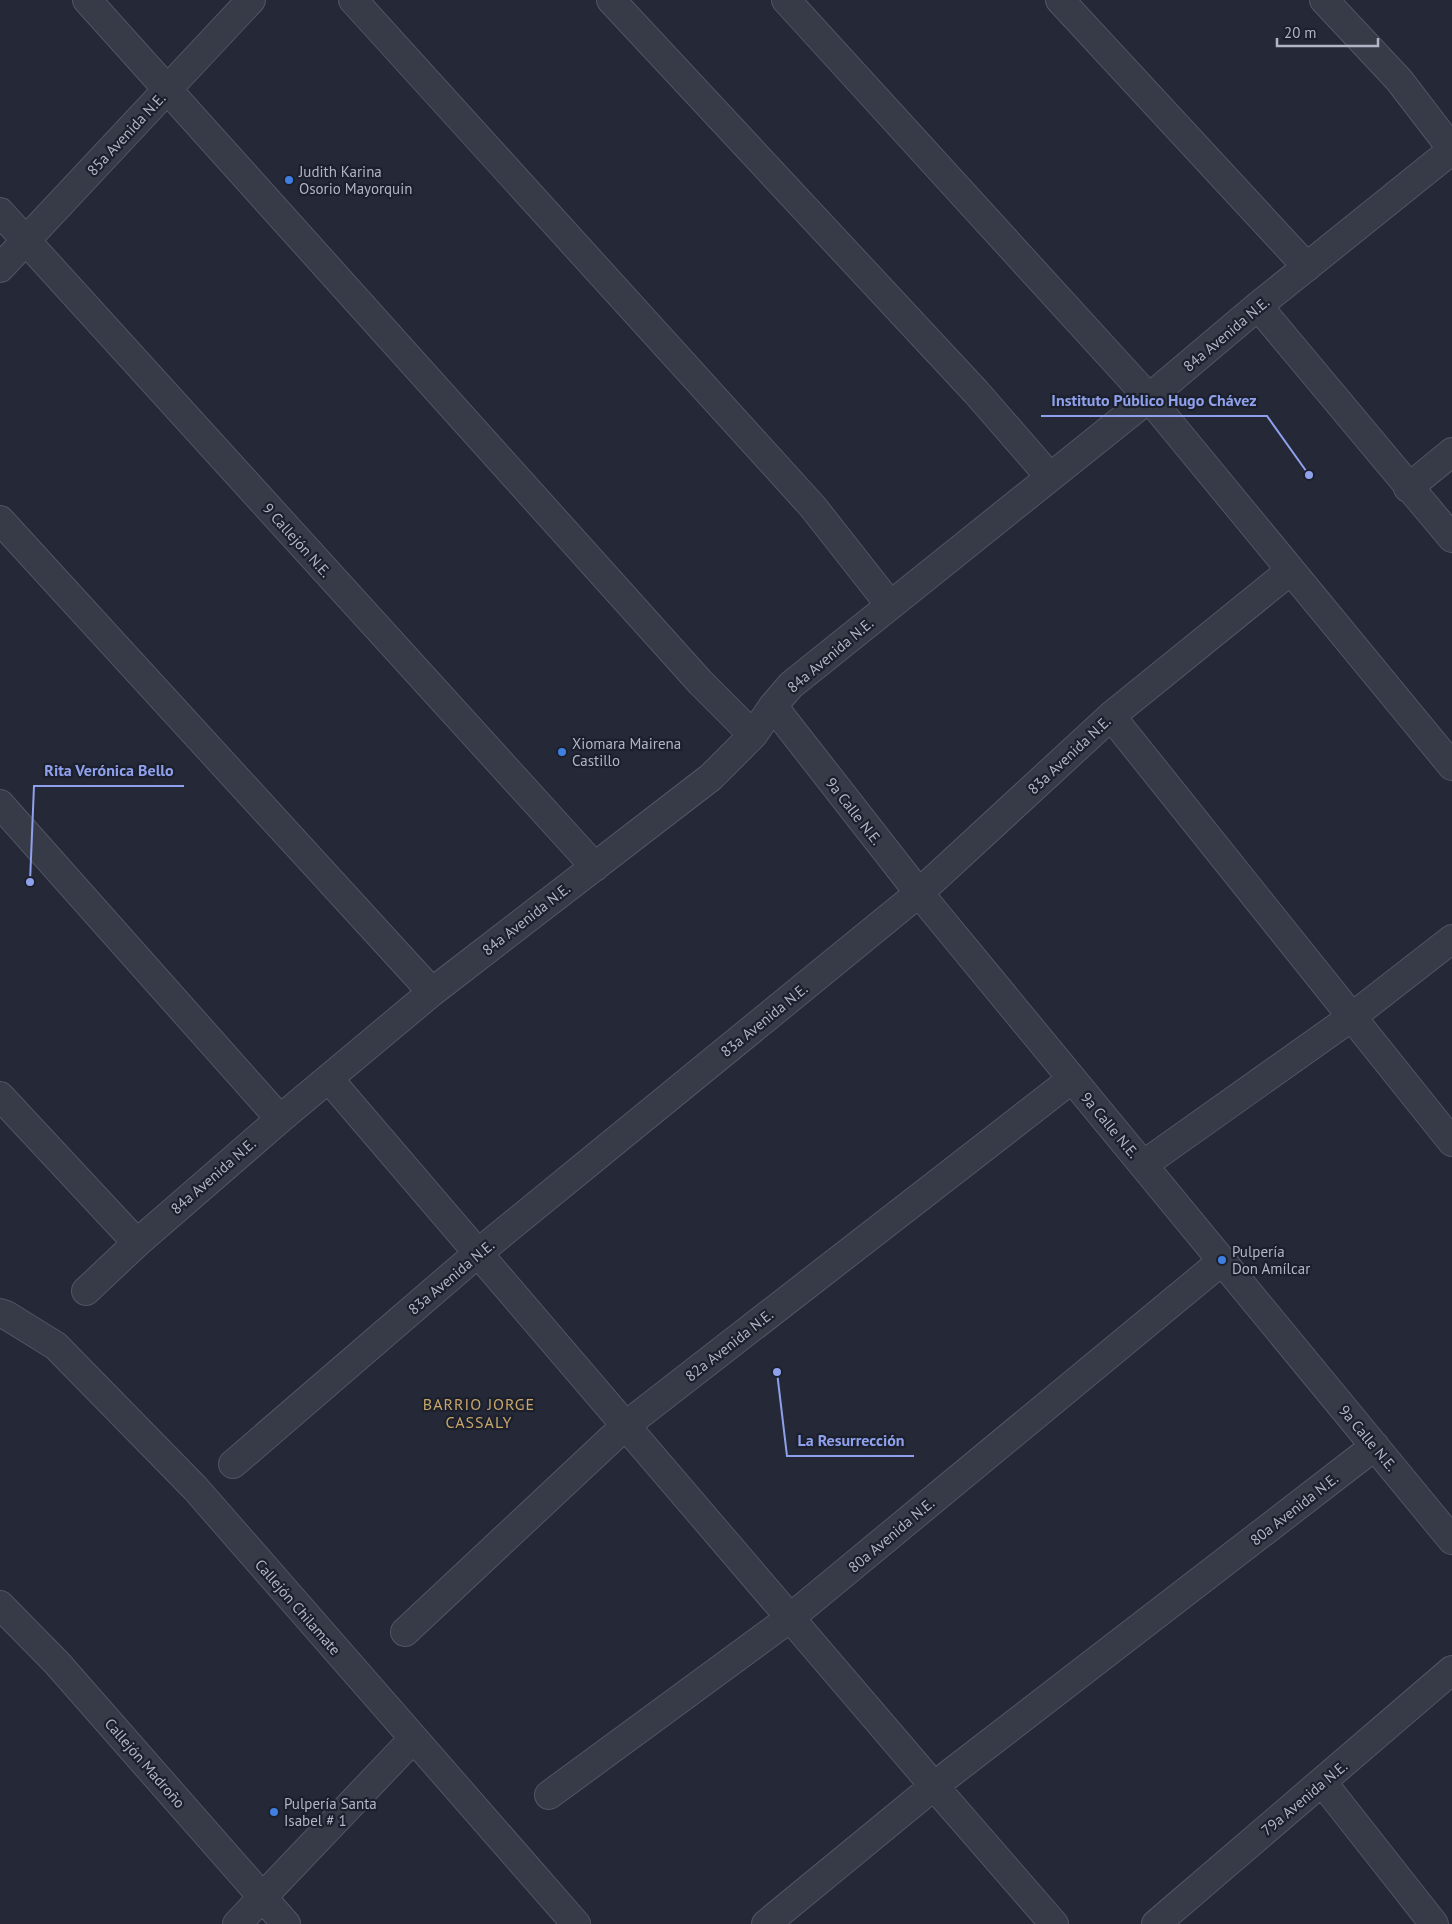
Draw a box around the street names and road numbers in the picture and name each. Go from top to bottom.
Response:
street label: 85a Avenida N.E. [83,89,169,179]
street label: 84a Avenida N.E. [1179,292,1273,376]
street label: 9 Callejón N.E. [259,499,335,581]
street label: 84a Avenida N.E. [783,613,877,697]
street label: 83a Avenida N.E. [1024,712,1114,798]
street label: 9a Calle N.E. [822,774,886,848]
street label: 84a Avenida N.E. [478,879,574,959]
street label: 83a Avenida N.E. [717,979,811,1061]
street label: 9a Calle N.E. [1077,1088,1143,1162]
street label: 84a Avenida N.E. [167,1134,259,1218]
street label: 83a Avenida N.E. [404,1235,498,1319]
street label: 82a Avenida N.E. [681,1305,777,1385]
street label: 9a Calle N.E. [1335,1401,1401,1475]
street label: 80a Avenida N.E. [1246,1469,1342,1549]
street label: 80a Avenida N.E. [844,1493,938,1577]
street label: Callejón Chilamate [251,1555,345,1659]
street label: Callejón Madroño [101,1714,189,1812]
street label: 79a Avenida N.E. [1257,1756,1351,1840]

